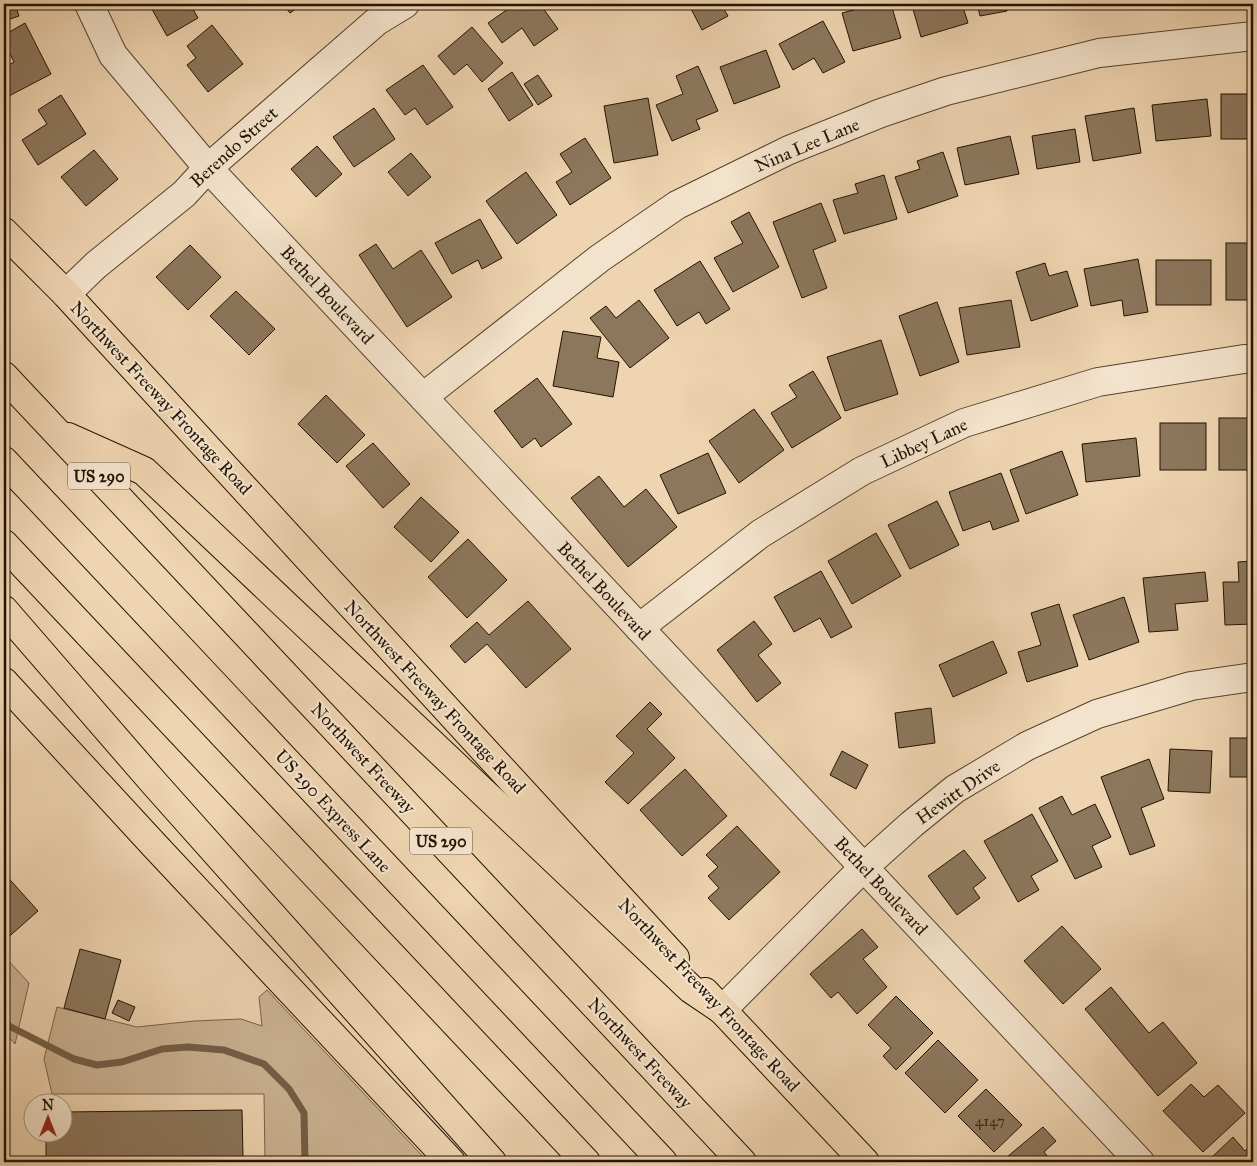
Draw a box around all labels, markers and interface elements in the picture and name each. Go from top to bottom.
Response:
street label: Berendo Street [186,102,283,192]
street label: Nina Lee Lane [751,113,863,177]
street label: Bethel Boulevard [276,241,378,349]
street label: Northwest Freeway Frontage Road [65,297,256,500]
street label: Libbey Lane [877,413,971,473]
road number: US 290 [68,462,130,490]
street label: Bethel Boulevard [553,537,655,645]
street label: Northwest Freeway Frontage Road [340,596,530,798]
street label: Northwest Freeway [306,698,420,818]
street label: US 290 Express Lane [270,745,396,877]
street label: Hewitt Drive [912,755,1004,829]
road number: US 290 [410,828,472,854]
street label: Bethel Boulevard [830,832,932,940]
street label: Northwest Freeway Frontage Road [614,894,804,1096]
street label: Northwest Freeway [583,993,697,1113]
north arrow [22,1094,72,1144]
text: N [42,1097,54,1114]
house number: 4147 [975,1112,1005,1130]

